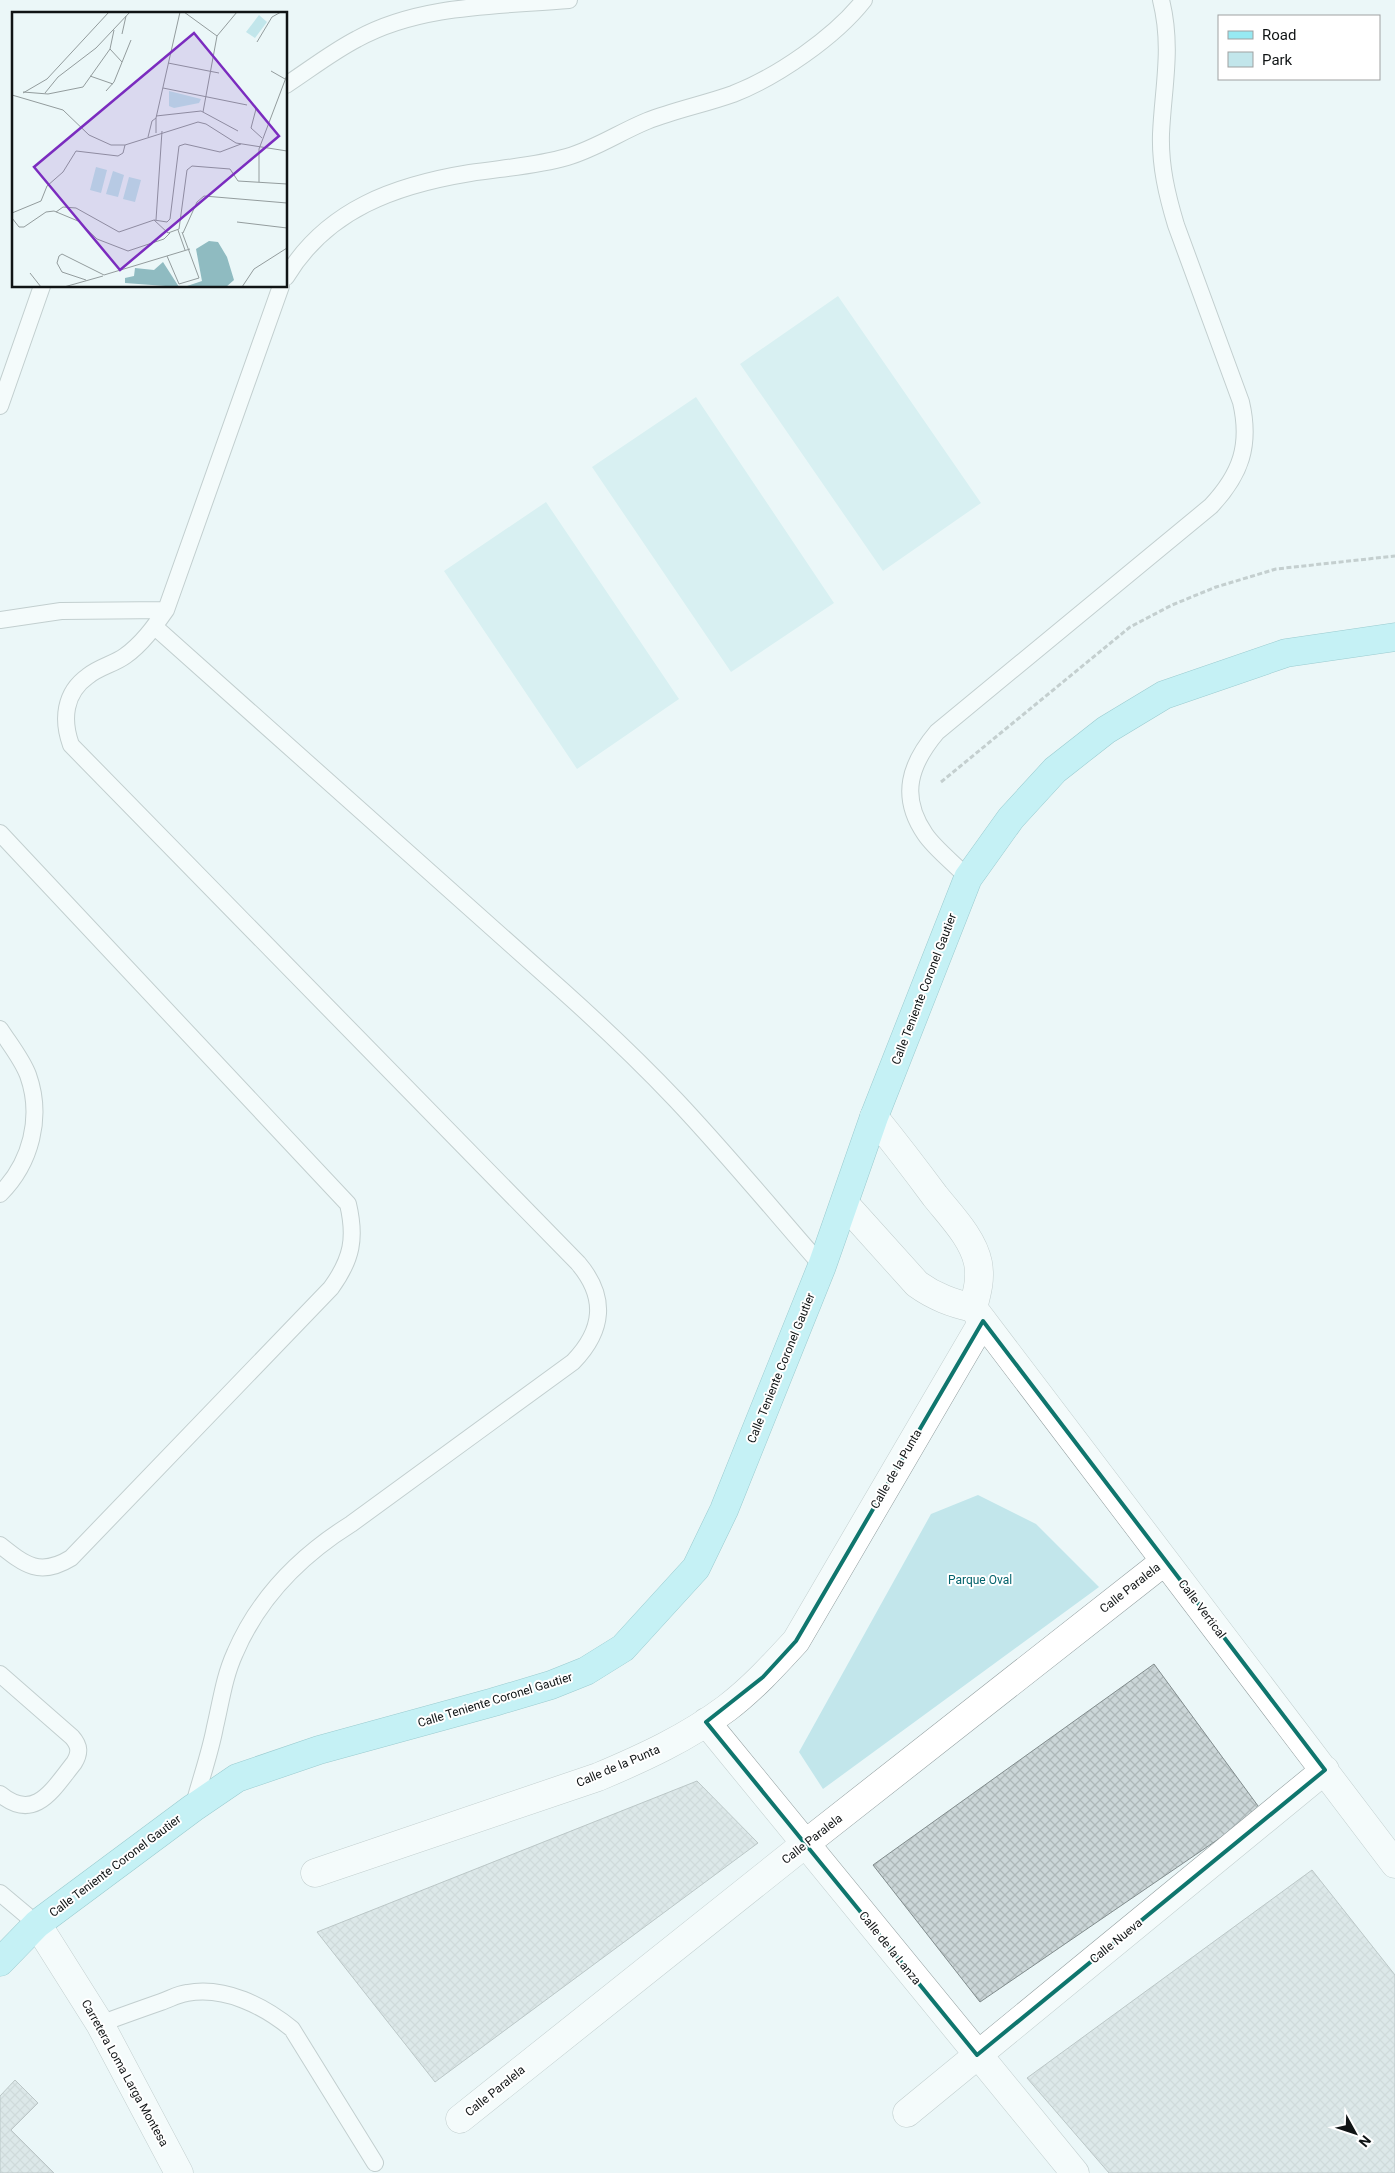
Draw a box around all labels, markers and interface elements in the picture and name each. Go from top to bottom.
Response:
inset map [12,12,288,288]
legend [1218,15,1380,80]
text: Road [1262,26,1296,44]
text: Park [1262,51,1293,69]
street label: Calle Teniente Coronel Gautier [889,911,959,1067]
street label: Calle Teniente Coronel Gautier [744,1291,818,1445]
street label: Calle de la Punta [868,1427,924,1511]
street label: Calle Paralela [1097,1560,1163,1616]
park label: Parque Oval [948,1573,1012,1587]
street label: Calle Vertical [1175,1577,1229,1641]
street label: Calle Teniente Coronel Gautier [416,1670,574,1730]
street label: Calle de la Punta [574,1742,662,1790]
street label: Calle Paralela [779,1811,845,1867]
street label: Calle Teniente Coronel Gautier [47,1812,183,1920]
street label: Calle de la Lanza [856,1909,924,1987]
street label: Calle Nueva [1087,1916,1145,1966]
street label: Carretera Loma Larga Montesa [79,1997,171,2149]
street label: Calle Paralela [462,2063,528,2119]
north arrow [1330,2108,1380,2158]
text: N [1356,2132,1374,2150]

